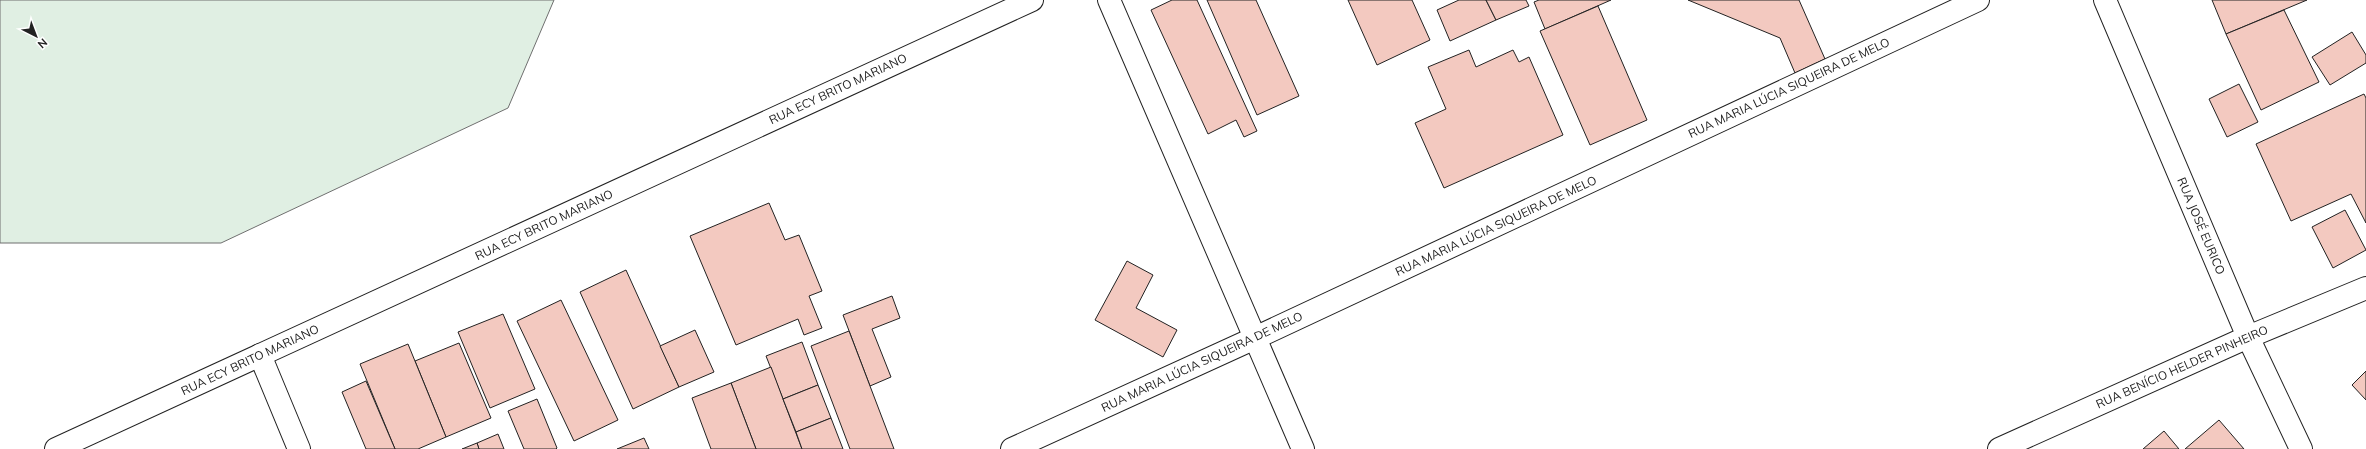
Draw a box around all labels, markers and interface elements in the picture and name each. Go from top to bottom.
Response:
north arrow [16,16,56,56]
street label: RUA MARIA LÚCIA SIQUEIRA DE MELO [1686,34,1892,141]
text: N [35,35,50,51]
street label: RUA ECY BRITO MARIANO [766,50,909,127]
street label: RUA MARIA LÚCIA SIQUEIRA DE MELO [1393,172,1599,279]
street label: RUA JOSÉ EURICO [2174,175,2229,277]
street label: RUA ECY BRITO MARIANO [472,186,615,263]
street label: RUA MARIA LÚCIA SIQUEIRA DE MELO [1099,308,1305,415]
street label: RUA ECY BRITO MARIANO [178,321,321,398]
street label: RUA BENÍCIO HELDER PINHEIRO [2093,322,2270,411]

